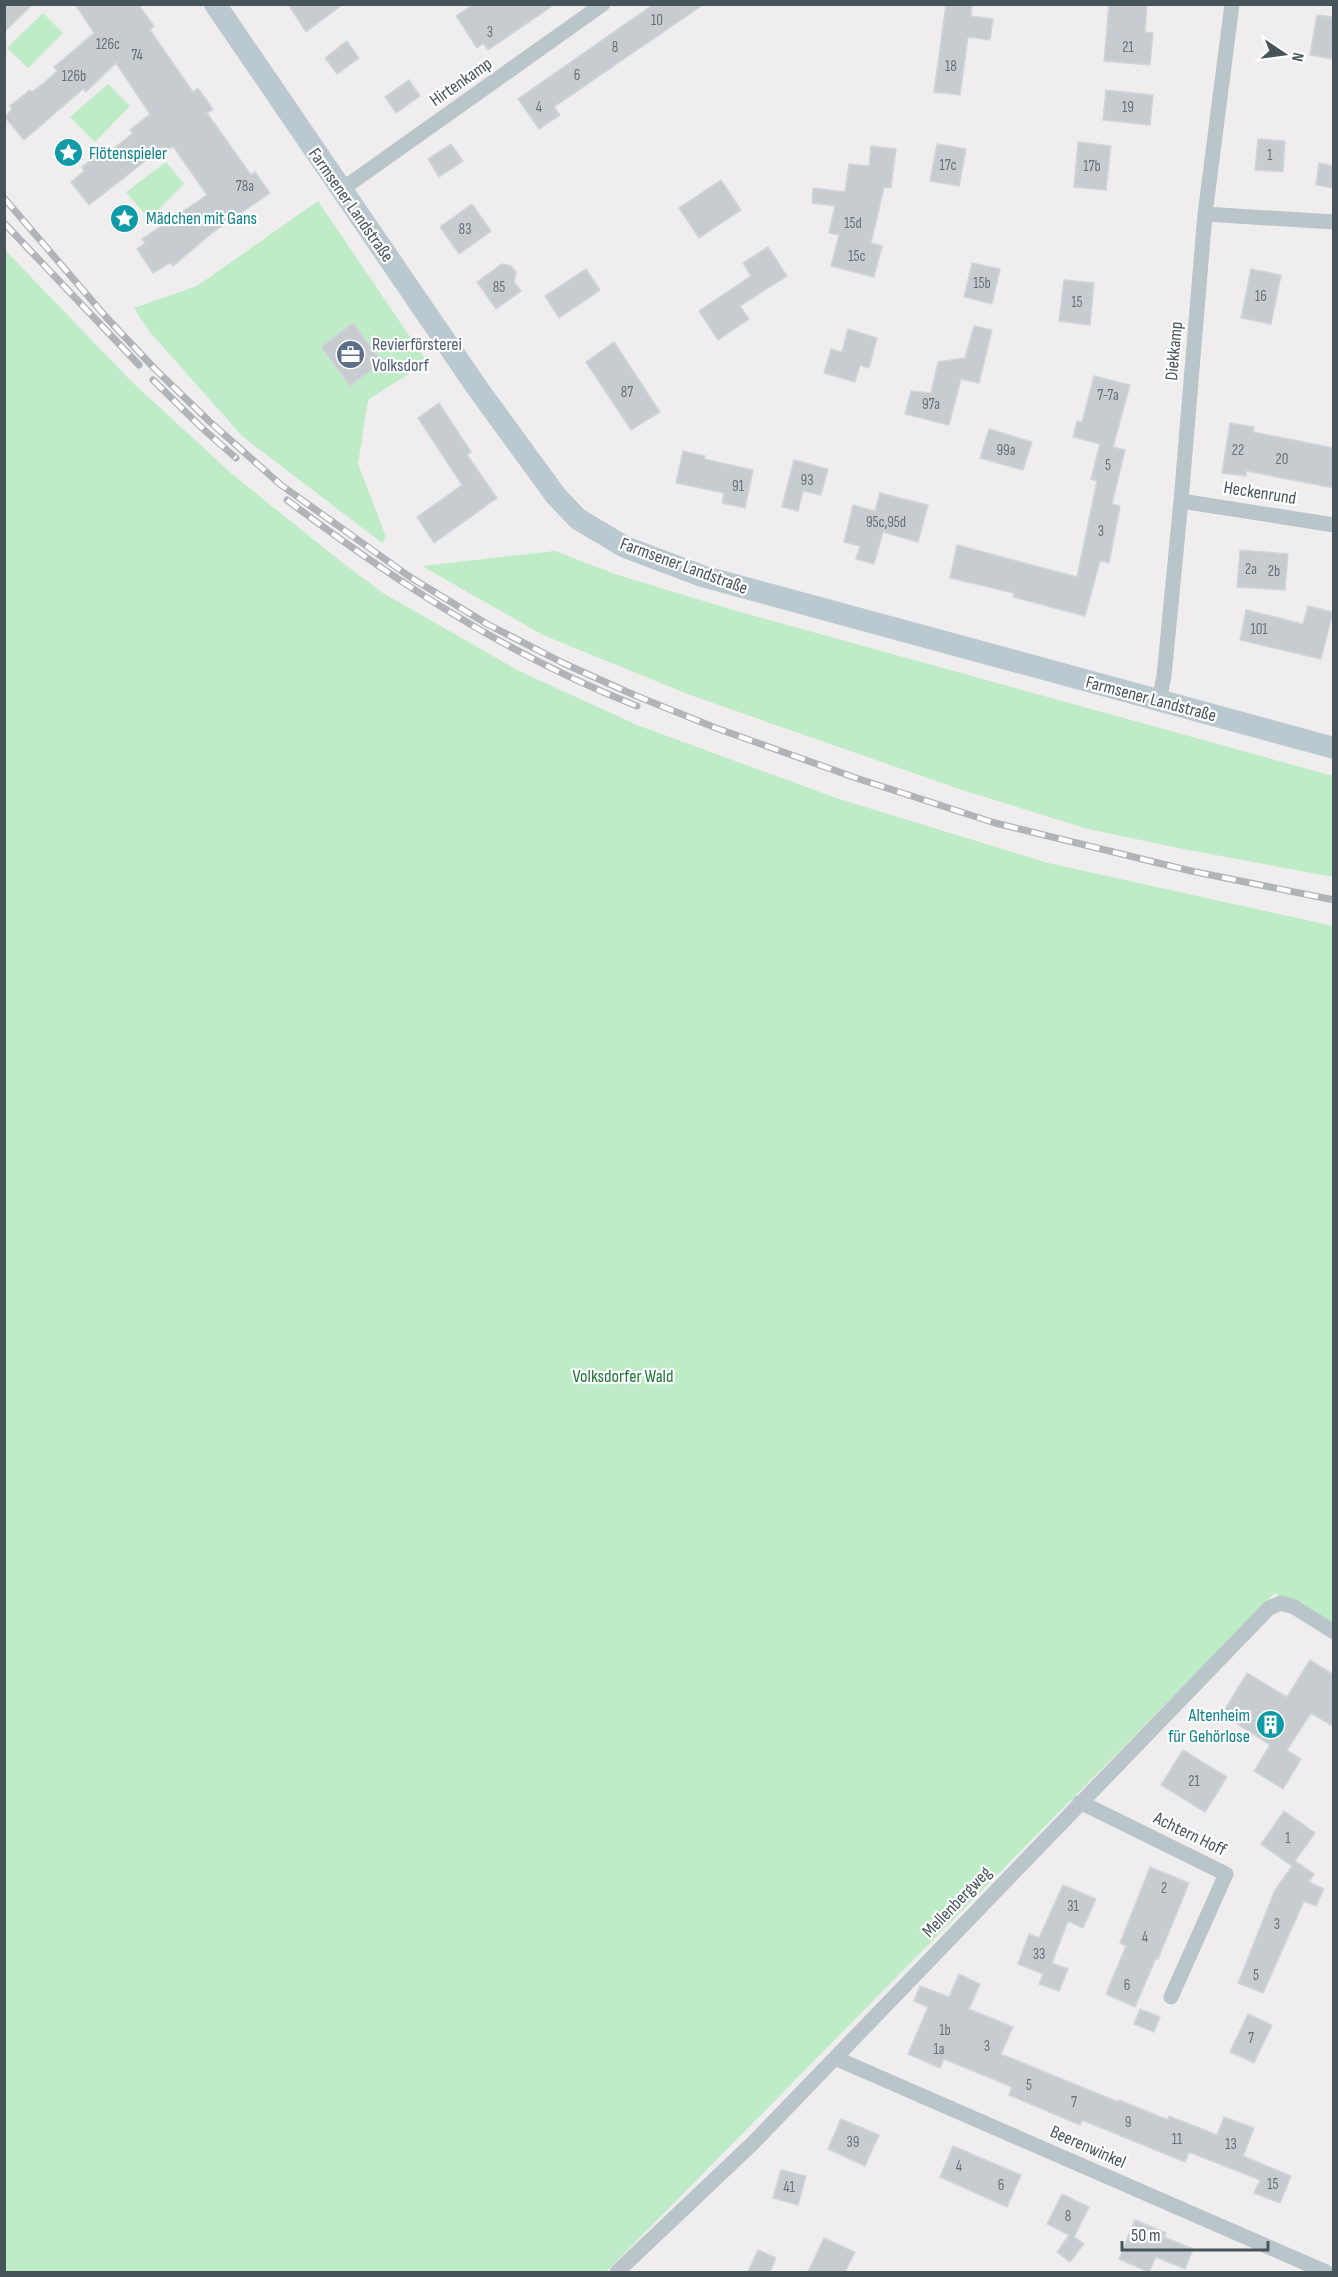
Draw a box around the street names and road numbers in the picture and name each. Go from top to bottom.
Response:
street label: Hirtenkamp [426,53,496,111]
street label: Farmsener Landstraße [304,144,398,266]
street label: Diekkamp [1161,321,1187,381]
street label: Heckenrund [1222,477,1298,509]
street label: Farmsener Landstraße [617,533,751,599]
street label: Farmsener Landstraße [1083,671,1219,727]
street label: Achtern Hoff [1149,1807,1230,1861]
street label: Mellenbergweg [918,1862,996,1942]
street label: Beerenwinkel [1047,2121,1129,2173]

